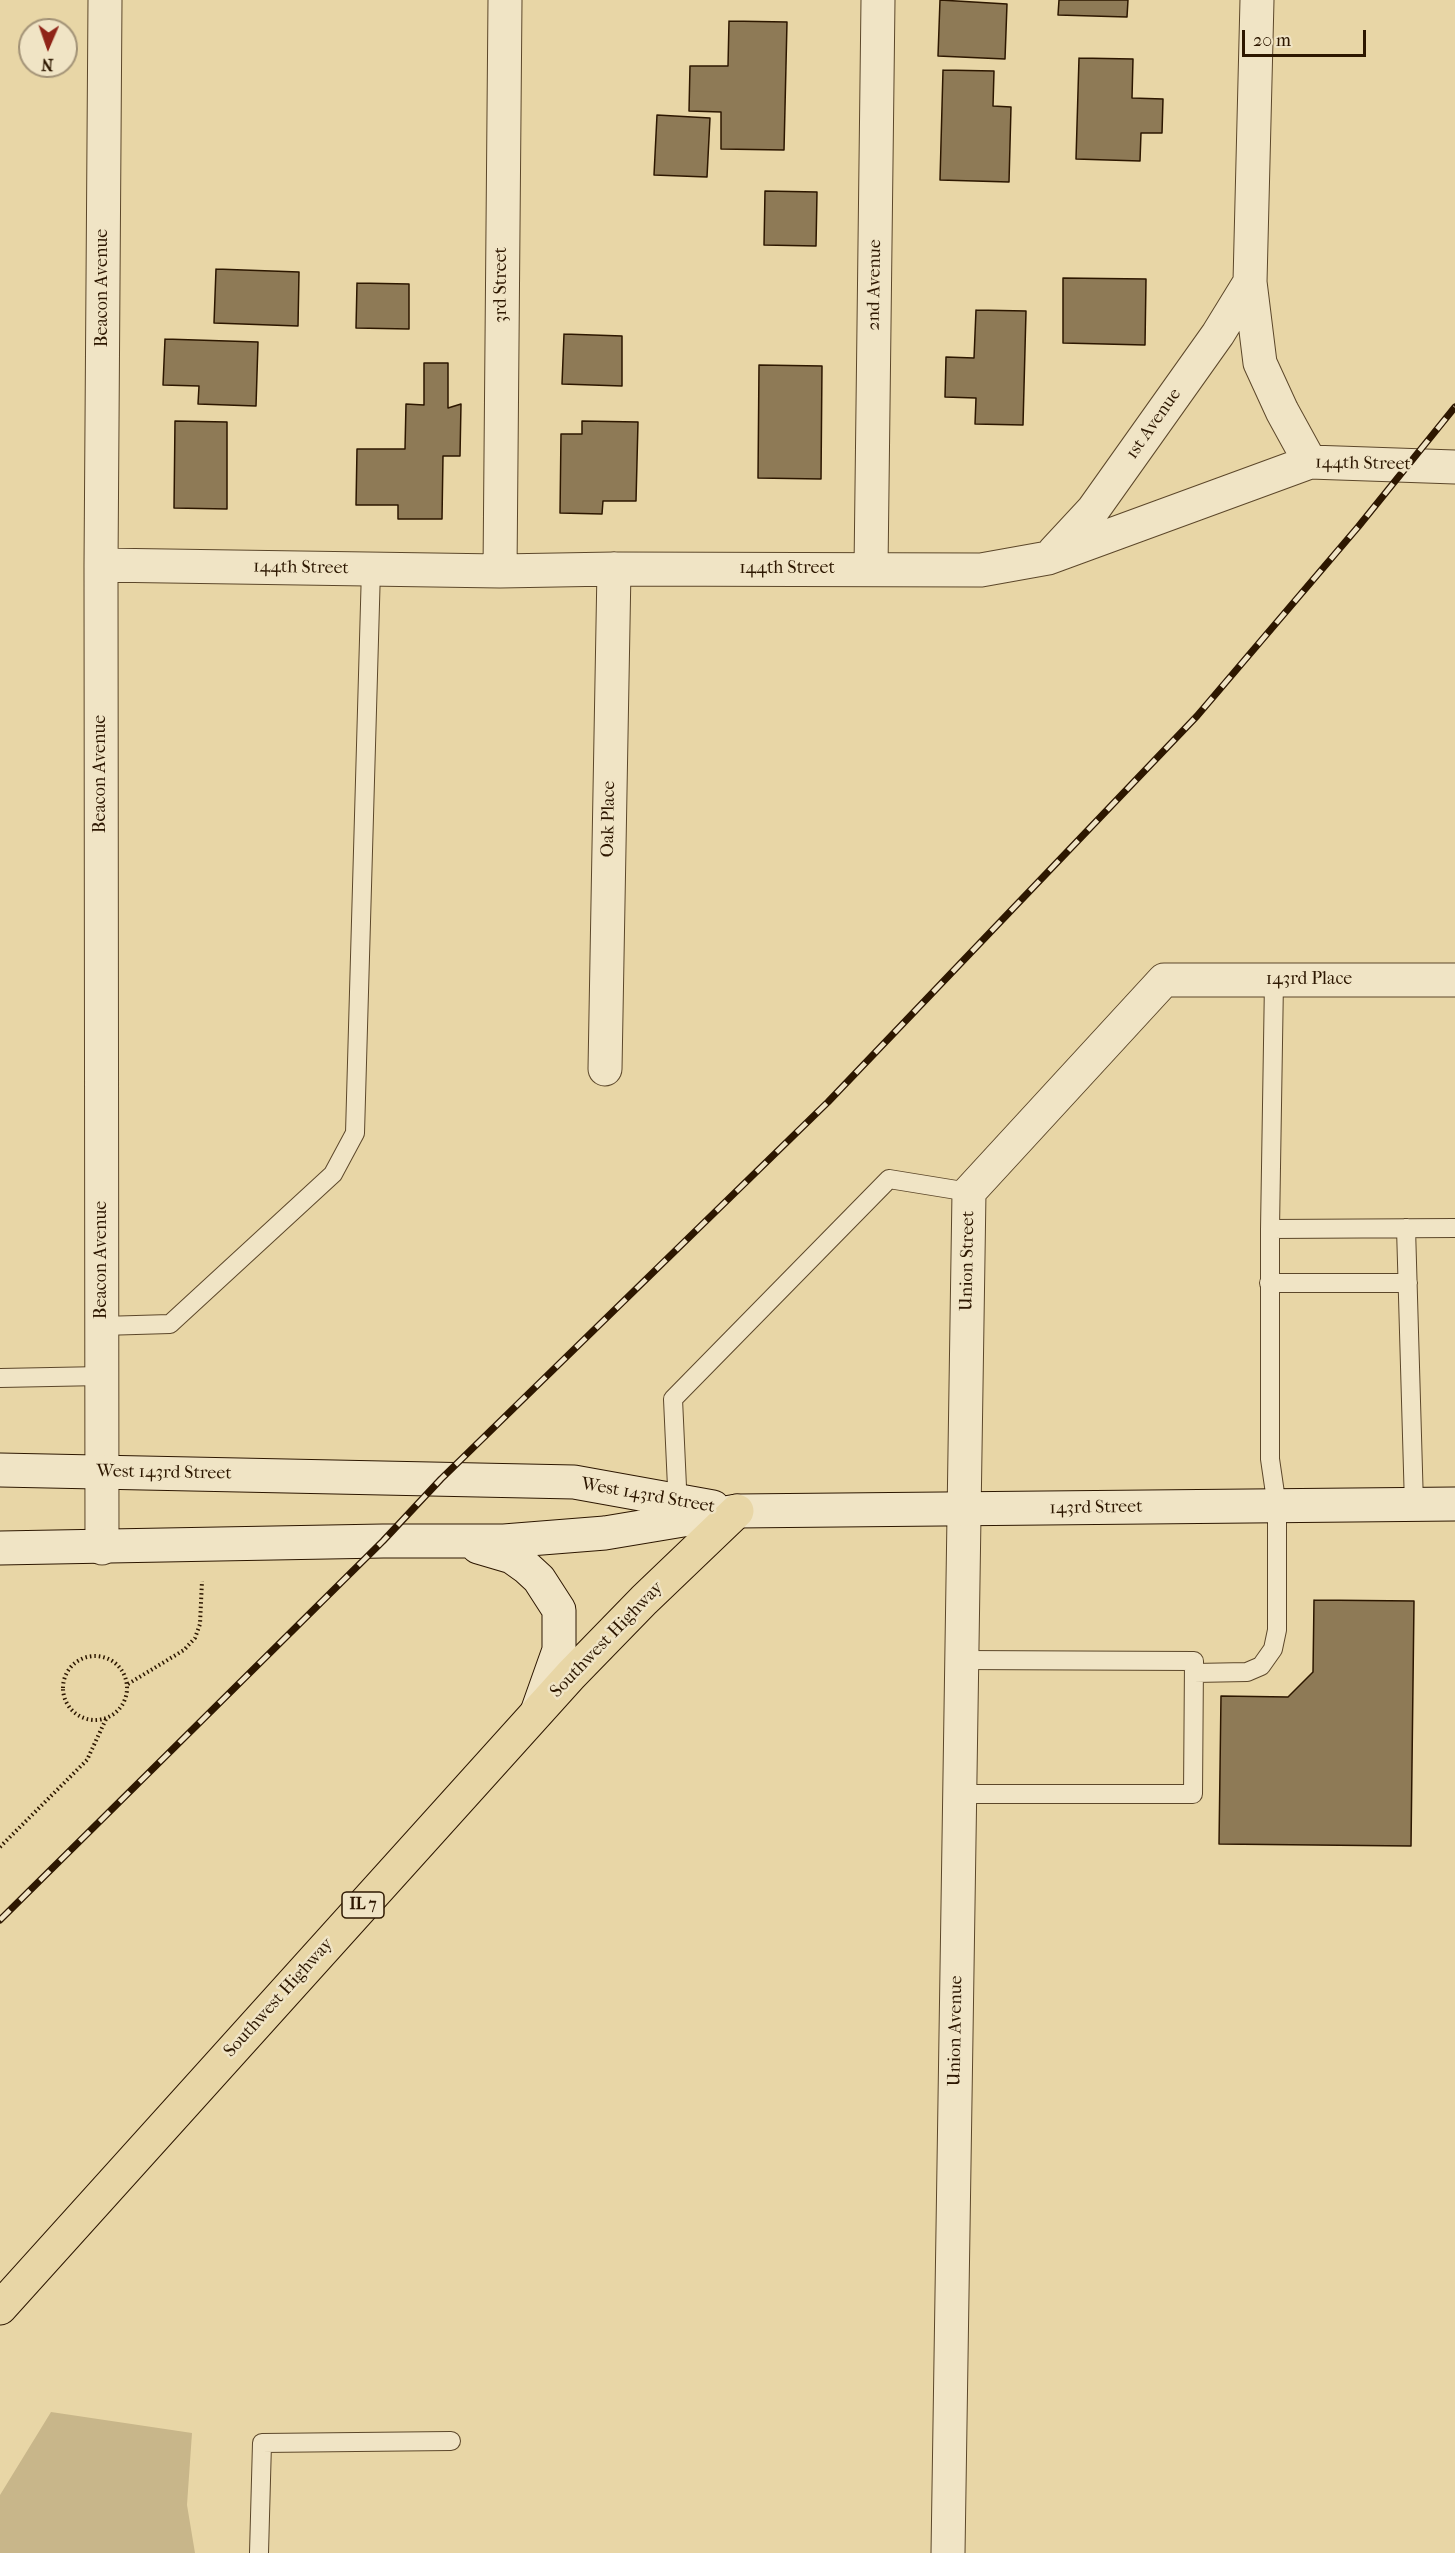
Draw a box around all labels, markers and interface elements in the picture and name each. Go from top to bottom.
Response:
north arrow [18,18,78,78]
scale bar [1245,18,1370,56]
text: 20 m [1253,30,1291,51]
text: N [41,55,54,74]
street label: Beacon Avenue [92,229,114,347]
street label: 2nd Avenue [863,239,887,331]
street label: 3rd Street [491,247,513,323]
street label: 1st Avenue [1122,384,1186,464]
street label: 144th Street [1315,452,1411,476]
street label: 144th Street [253,556,349,580]
street label: 144th Street [739,558,835,580]
street label: Beacon Avenue [90,715,112,833]
street label: Oak Place [598,780,620,858]
street label: 143rd Place [1266,969,1352,991]
street label: Beacon Avenue [91,1201,113,1319]
street label: Union Street [956,1211,980,1311]
street label: West 143rd Street [96,1461,232,1485]
street label: West 143rd Street [579,1474,717,1518]
street label: 143rd Street [1049,1496,1143,1520]
street label: Southwest Highway [546,1577,668,1703]
road number: IL 7 [342,1892,384,1918]
street label: Southwest Highway [220,1934,338,2062]
street label: Union Avenue [944,1975,968,2087]

